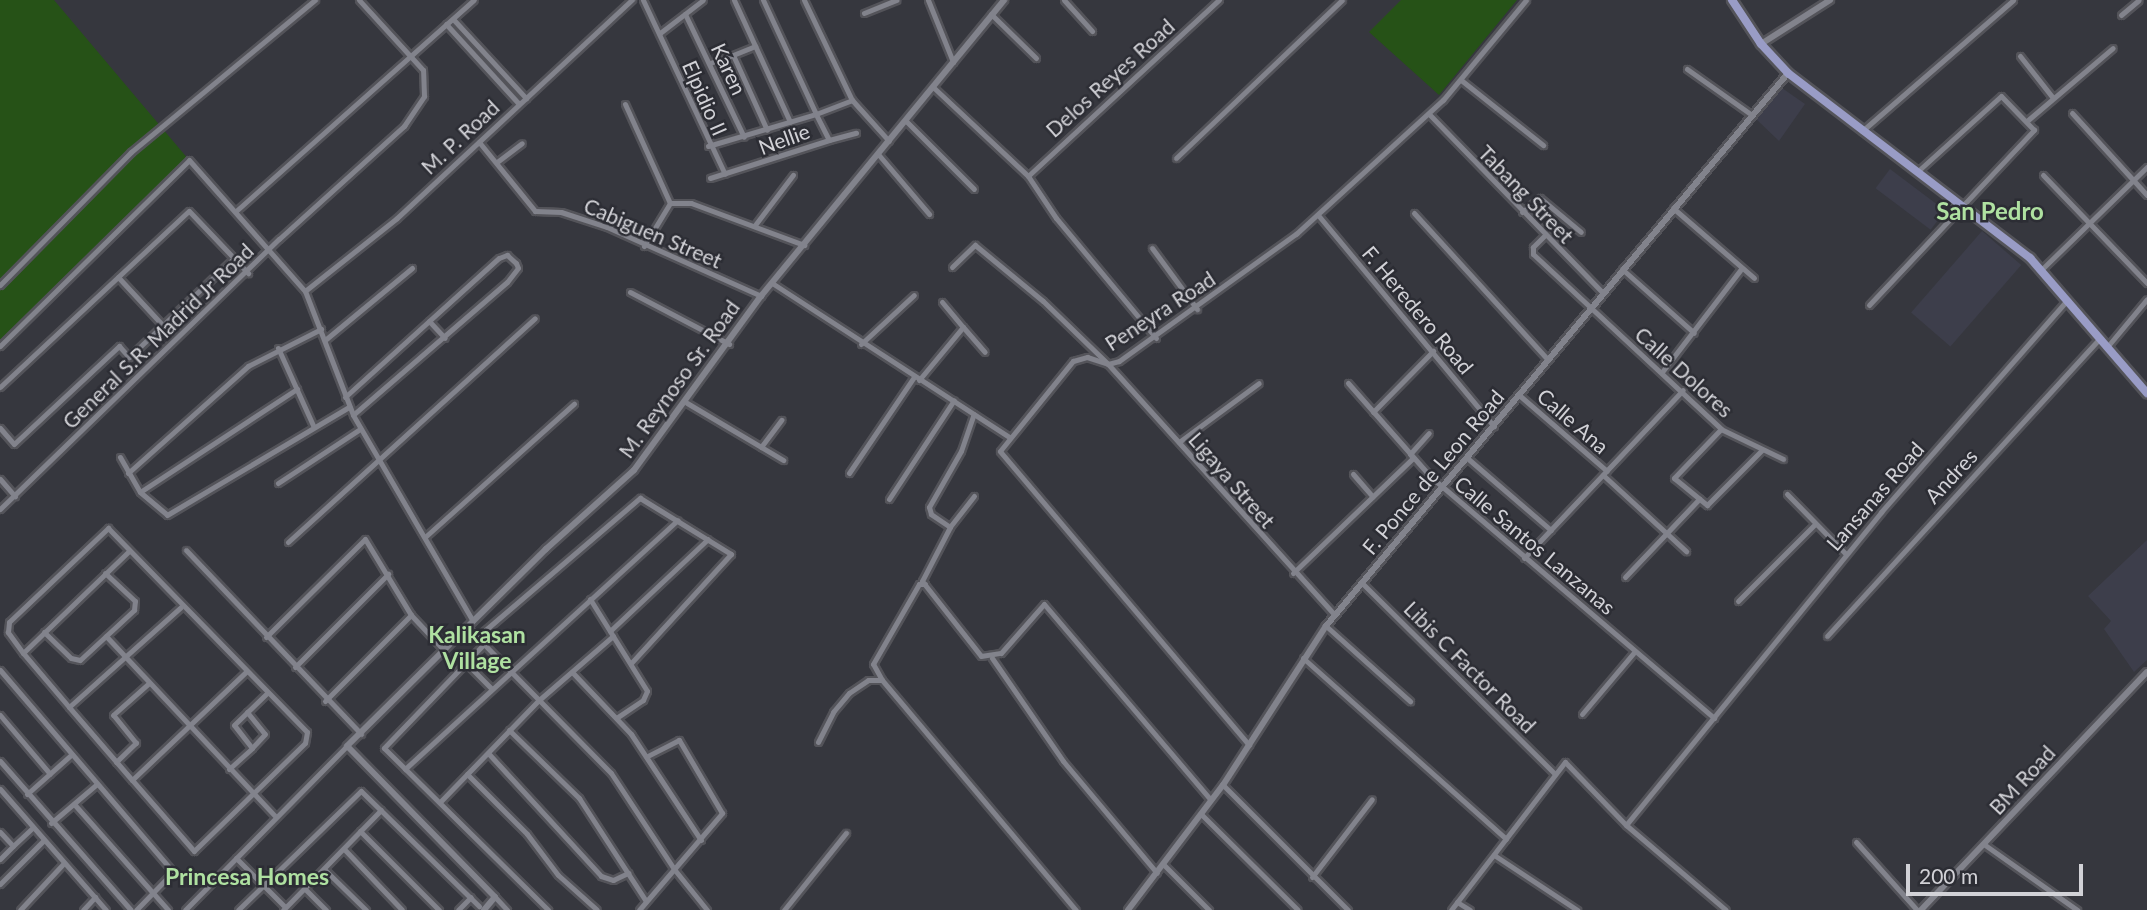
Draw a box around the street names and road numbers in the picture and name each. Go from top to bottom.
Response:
street label: Delos Reyes Road [1041,14,1179,142]
street label: Karen [706,39,752,99]
street label: Elpidio II [677,56,733,140]
street label: M. P. Road [416,95,504,179]
street label: Nellie [755,118,813,160]
street label: Tabang Street [1473,140,1579,248]
street label: Cabiguen Street [580,193,726,273]
street label: General S.R. Madrid Jr Road [57,238,259,434]
street label: F. Heredero Road [1357,241,1479,379]
street label: Peneyra Road [1100,266,1220,356]
street label: M. Reynoso Sr. Road [613,295,745,463]
street label: Calle Dolores [1630,322,1738,422]
street label: Calle Ana [1532,383,1614,459]
street label: F. Ponce de Leon Road [1357,385,1509,559]
street label: Ligaya Street [1184,427,1280,533]
street label: Lansanas Road [1821,437,1929,555]
street label: Andres [1920,444,1982,508]
street label: Calle Santos Lanzanas [1450,470,1620,620]
street label: Libis C Factor Road [1399,596,1541,738]
street label: BM Road [1984,740,2060,820]

